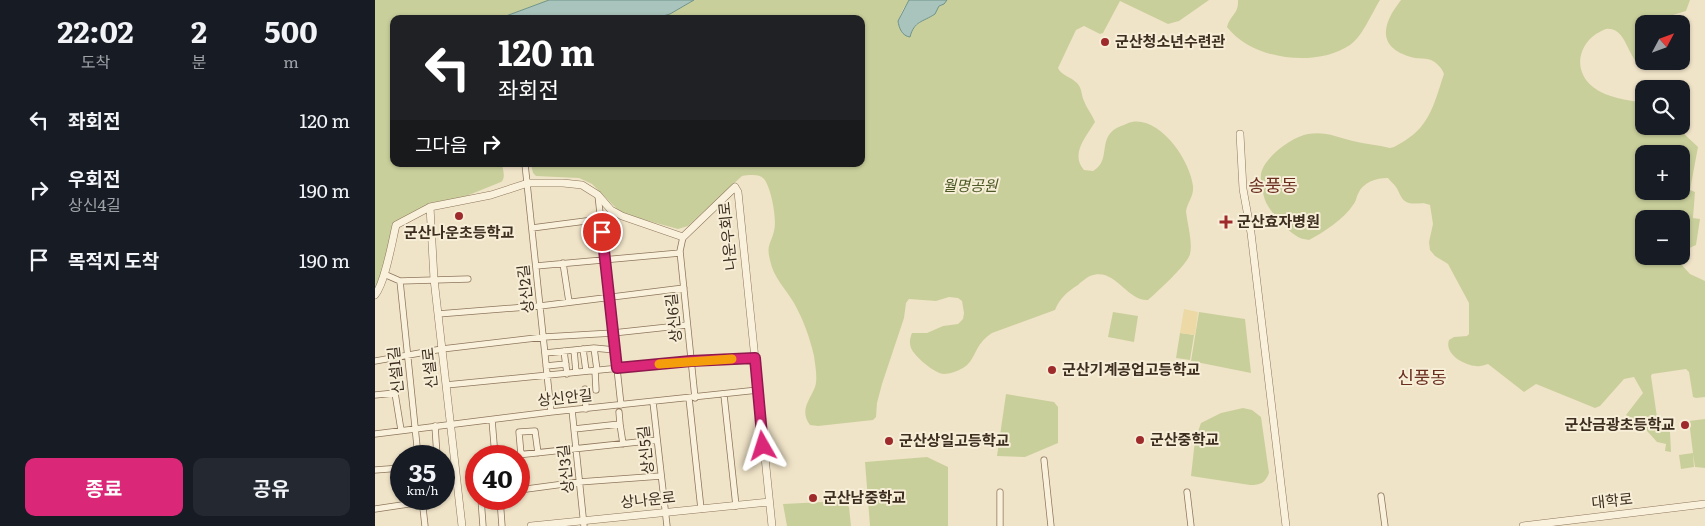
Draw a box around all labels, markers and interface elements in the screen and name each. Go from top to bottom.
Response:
text: 22:02 [57,8,134,52]
text: 2 [191,8,207,52]
text: 500 [264,8,318,52]
north arrow [1635,15,1690,70]
map controls [1635,15,1690,265]
text: 120 m [498,25,595,77]
place label: 군산청소년수련관 [1115,29,1226,52]
icon: left [415,35,480,100]
marker: 군산청소년수련관 [1099,36,1111,48]
text: 도착 [81,49,110,73]
text: 분 [192,49,206,73]
text: m [283,49,299,73]
text: 좌회전 [498,72,559,105]
button: search [1635,80,1690,135]
icon: left [25,106,53,134]
text: 좌회전 [68,106,120,134]
text: 120 m [299,106,350,134]
text: 그다음 [415,130,467,158]
icon: right [477,130,505,158]
button: + [1635,145,1690,200]
text: 우회전 [68,164,120,192]
district label: 송풍동 [1248,171,1298,198]
park label: 월명공원 [942,173,999,196]
icon: right [25,176,53,204]
text: 190 m [299,176,350,204]
text: 상신4길 [68,192,121,216]
street label: 나운우회로 [711,201,742,272]
place label: 군산효자병원 [1237,209,1320,232]
marker: 군산나운초등학교 [453,210,465,222]
button: − [1635,210,1690,265]
pin [581,211,623,253]
marker: 군산효자병원 [1219,215,1233,229]
icon: arrive [588,218,616,246]
place label: 군산나운초등학교 [404,220,514,243]
icon: arrive [25,246,53,274]
text: 목적지 도착 [68,246,159,274]
text: 190 m [299,246,350,274]
street label: 상신2길 [511,264,539,315]
street label: 상신6길 [658,292,687,344]
street label: 신설1길 [381,345,408,395]
street label: 신설로 [415,346,442,390]
place label: 군산기계공업고등학교 [1062,357,1200,380]
district label: 신풍동 [1397,363,1447,390]
marker: 군산기계공업고등학교 [1046,364,1058,376]
street label: 상신안길 [536,382,593,411]
place label: 군산금광초등학교 [1565,412,1675,435]
position arrow [736,419,788,471]
marker: 군산금광초등학교 [1679,419,1691,431]
street label: 상신5길 [631,425,659,476]
place label: 군산중학교 [1150,427,1219,450]
place label: 군산상일고등학교 [899,428,1010,451]
marker: 군산중학교 [1134,434,1146,446]
marker: 군산상일고등학교 [883,435,895,447]
street label: 상신3길 [550,443,579,495]
speed limit sign: 40 [465,445,530,510]
text: 35 [409,453,436,490]
button: 종료 [25,458,183,516]
button: 공유 [193,458,350,516]
text: km/h [407,481,438,499]
street label: 상나운로 [619,484,676,513]
place label: 군산남중학교 [823,485,906,508]
street label: 대학로 [1590,486,1634,513]
marker: 군산남중학교 [807,492,819,504]

